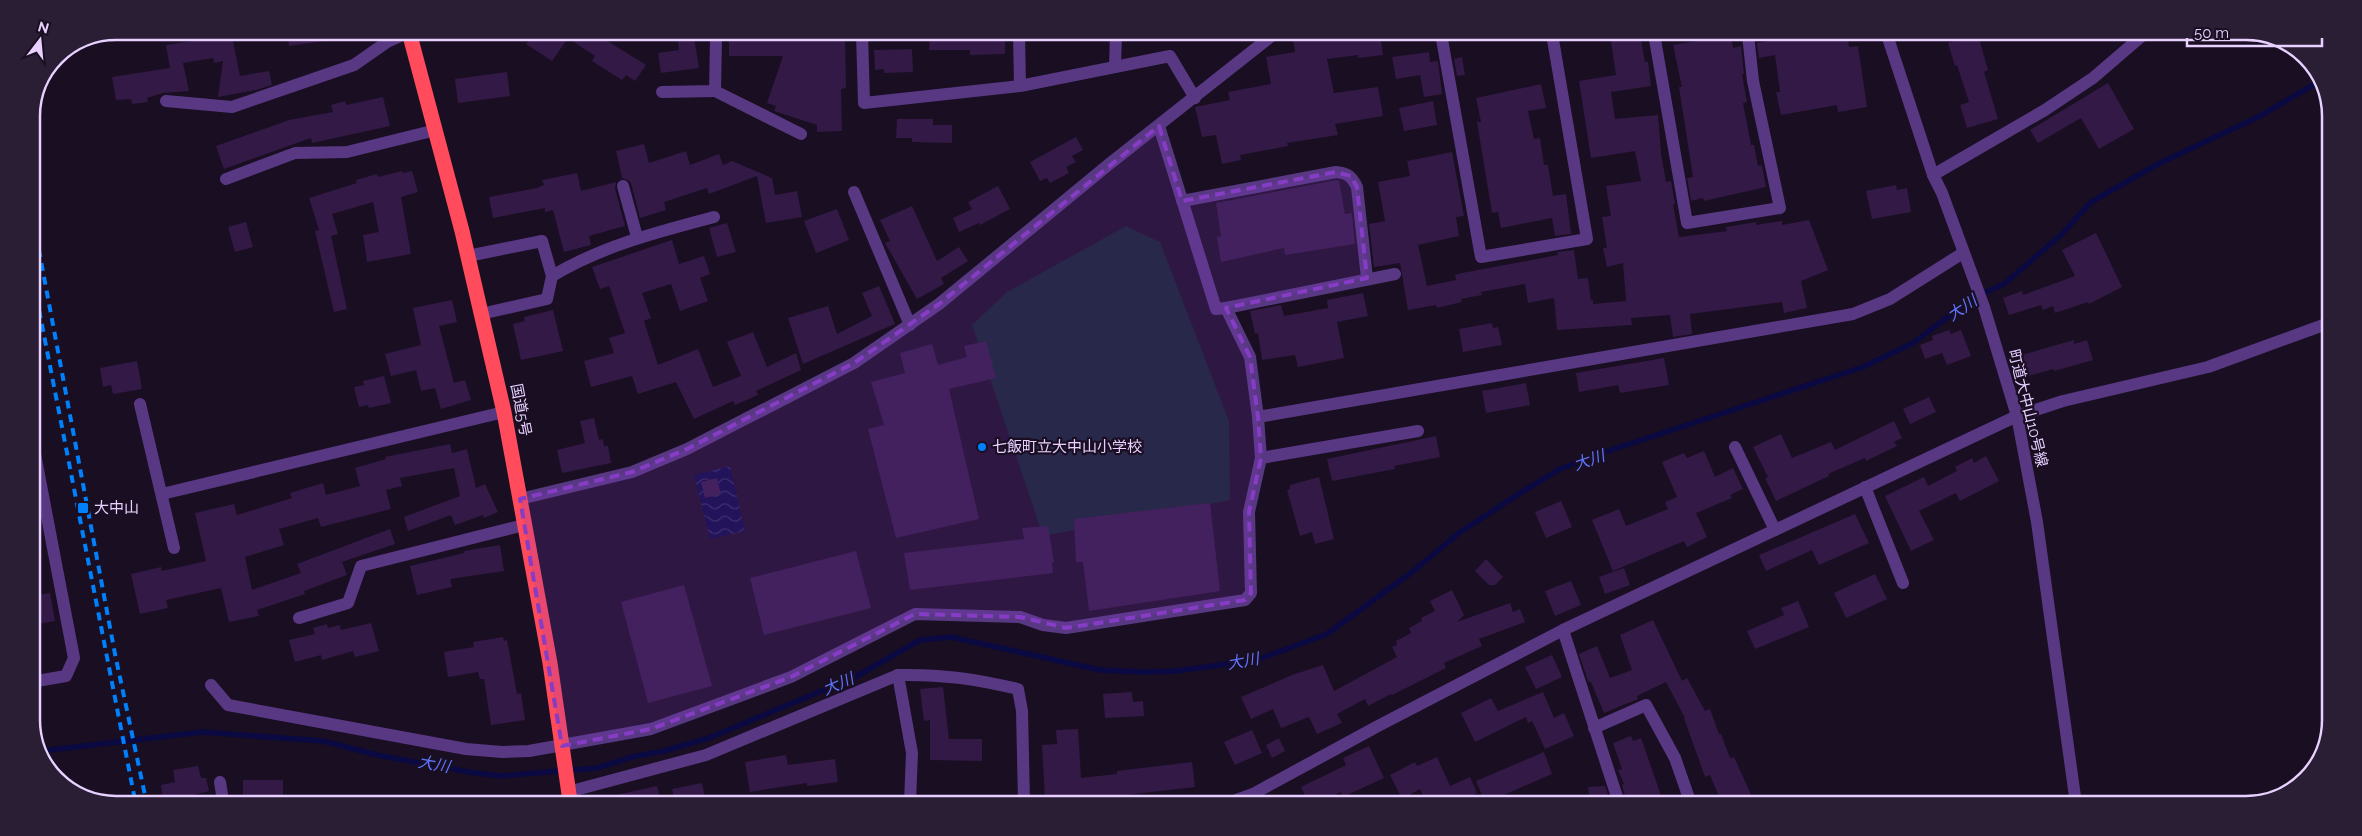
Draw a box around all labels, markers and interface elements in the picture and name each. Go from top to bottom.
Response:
north arrow [15,15,65,65]
scale bar [2187,15,2322,47]
text: N [36,18,51,37]
text: 50 m [2194,24,2229,42]
water label: 大川 [1943,290,1982,325]
street label: 町道大中山10号線 [2005,347,2051,469]
street label: 国道5号 [507,382,535,438]
place label: 七飯町立大中山小学校 [992,438,1142,456]
marker: 七飯町立大中山小学校 [976,441,988,453]
water label: 大川 [1571,445,1609,474]
place label: 大中山 [94,499,139,517]
marker: 大中山 [76,501,90,515]
water label: 大川 [1226,649,1262,673]
water label: 大川 [820,668,858,699]
water label: 大川 [417,752,453,776]

